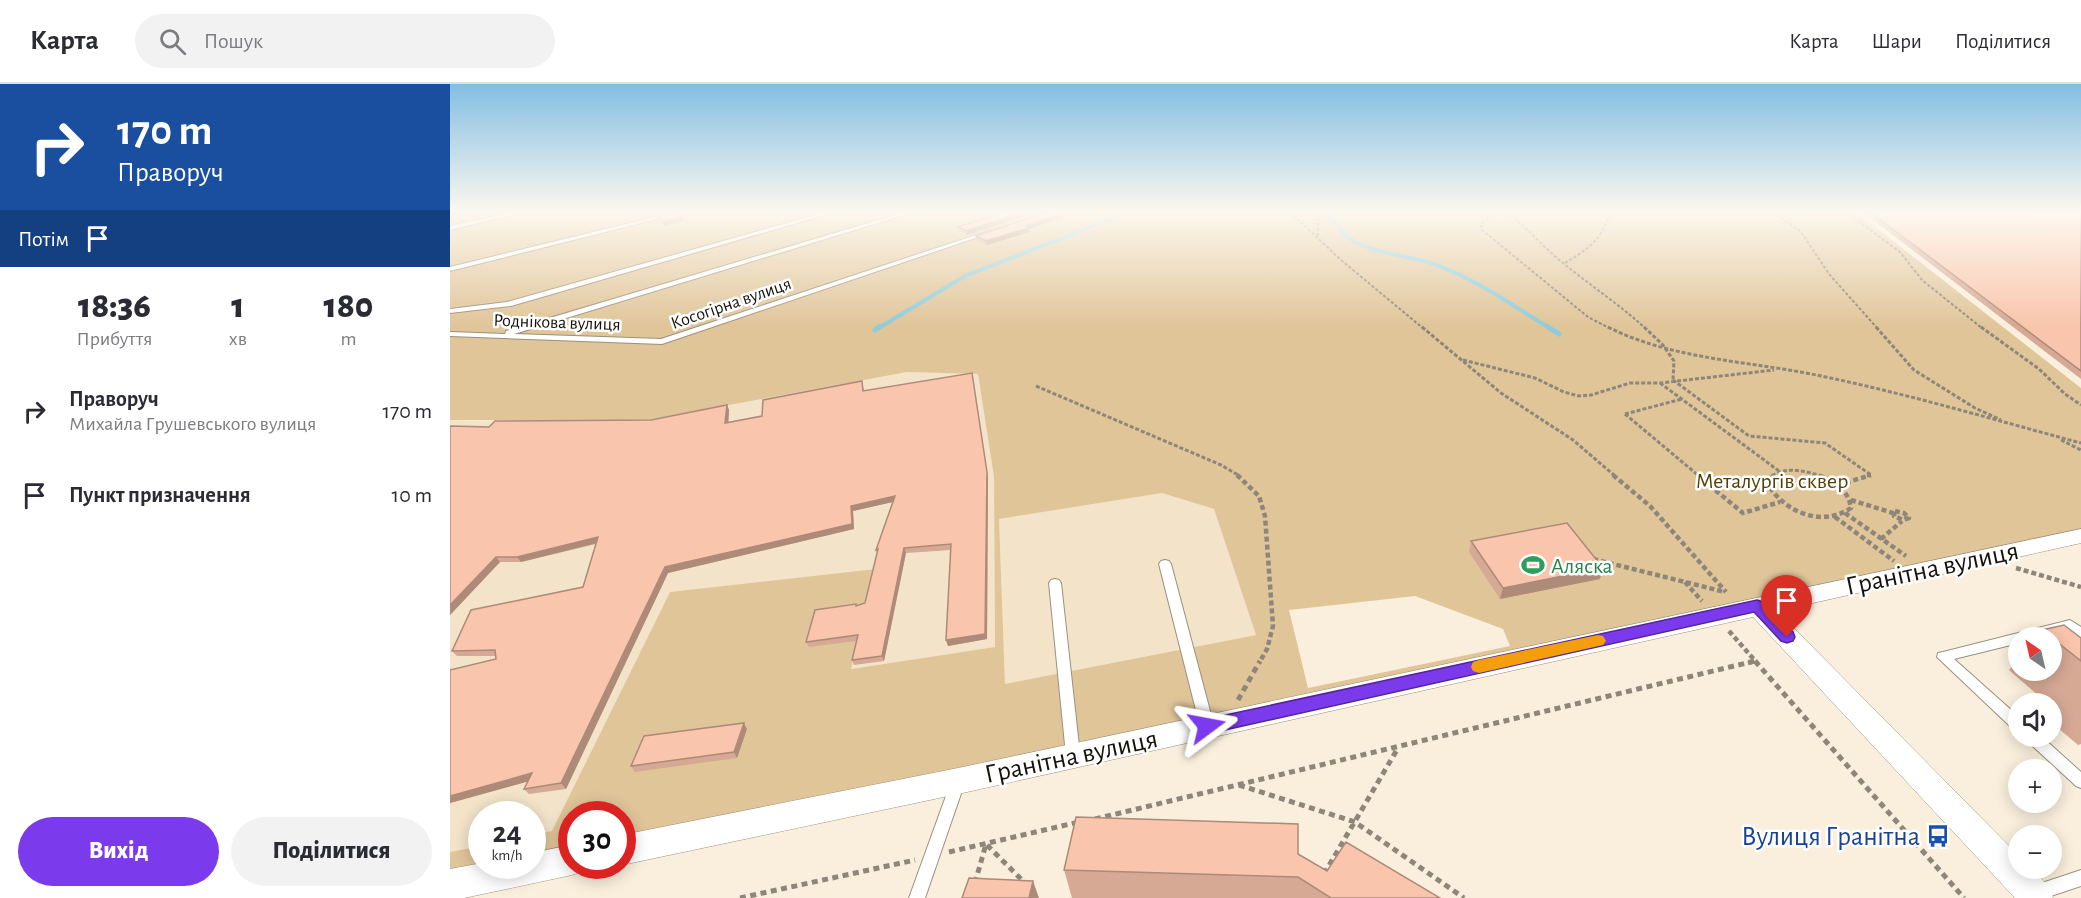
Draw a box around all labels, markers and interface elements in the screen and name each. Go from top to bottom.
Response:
search box [135,14,555,68]
icon: search [156,25,189,58]
text: Карта [30,27,99,55]
text: Пошук [204,30,263,52]
text: Карта [1789,31,1839,52]
text: Шари [1872,31,1922,52]
text: Поділитися [1955,31,2051,52]
icon: right [18,108,96,186]
text: 170 m [117,110,212,152]
text: Праворуч [117,159,224,186]
icon: arrive [81,222,114,255]
text: Потім [18,228,69,250]
street label: Косогірна вулиця [669,275,794,333]
text: 18:36 [78,288,151,324]
text: 1 [231,288,245,324]
text: 180 [323,288,373,324]
street label: Роднікова вулиця [493,312,621,334]
text: Прибуття [77,329,152,349]
text: хв [229,329,247,349]
text: m [340,329,356,349]
text: Праворуч [69,388,159,410]
icon: right [18,395,51,428]
text: 170 m [382,400,432,422]
text: Михайла Грушевського вулиця [69,414,316,434]
park label: Металургів сквер [1696,470,1848,492]
icon: arrive [18,479,51,512]
text: Пункт призначення [69,484,251,506]
text: 10 m [392,484,432,506]
street label: Гранітна вулиця [1843,537,2021,601]
sports icon: Аляска [1520,552,1546,578]
place label: Аляска [1551,555,1613,577]
pin [1761,575,1812,637]
icon: arrive [1770,584,1803,617]
north arrow [2008,627,2062,681]
map controls [2008,627,2062,879]
button: sound [2008,693,2062,747]
position arrow [1175,694,1239,758]
street label: Гранітна вулиця [982,725,1160,789]
button: + [2008,759,2062,813]
speed limit sign: 30 [558,801,636,879]
button: Вихід [18,817,219,886]
button: Поділитися [231,817,432,886]
text: 24 [492,818,522,848]
place label: Вулиця Гранітна [1741,823,1920,851]
bus stop icon: Вулиця Гранітна [1925,823,1951,849]
button: − [2008,825,2062,879]
text: km/h [492,848,522,863]

